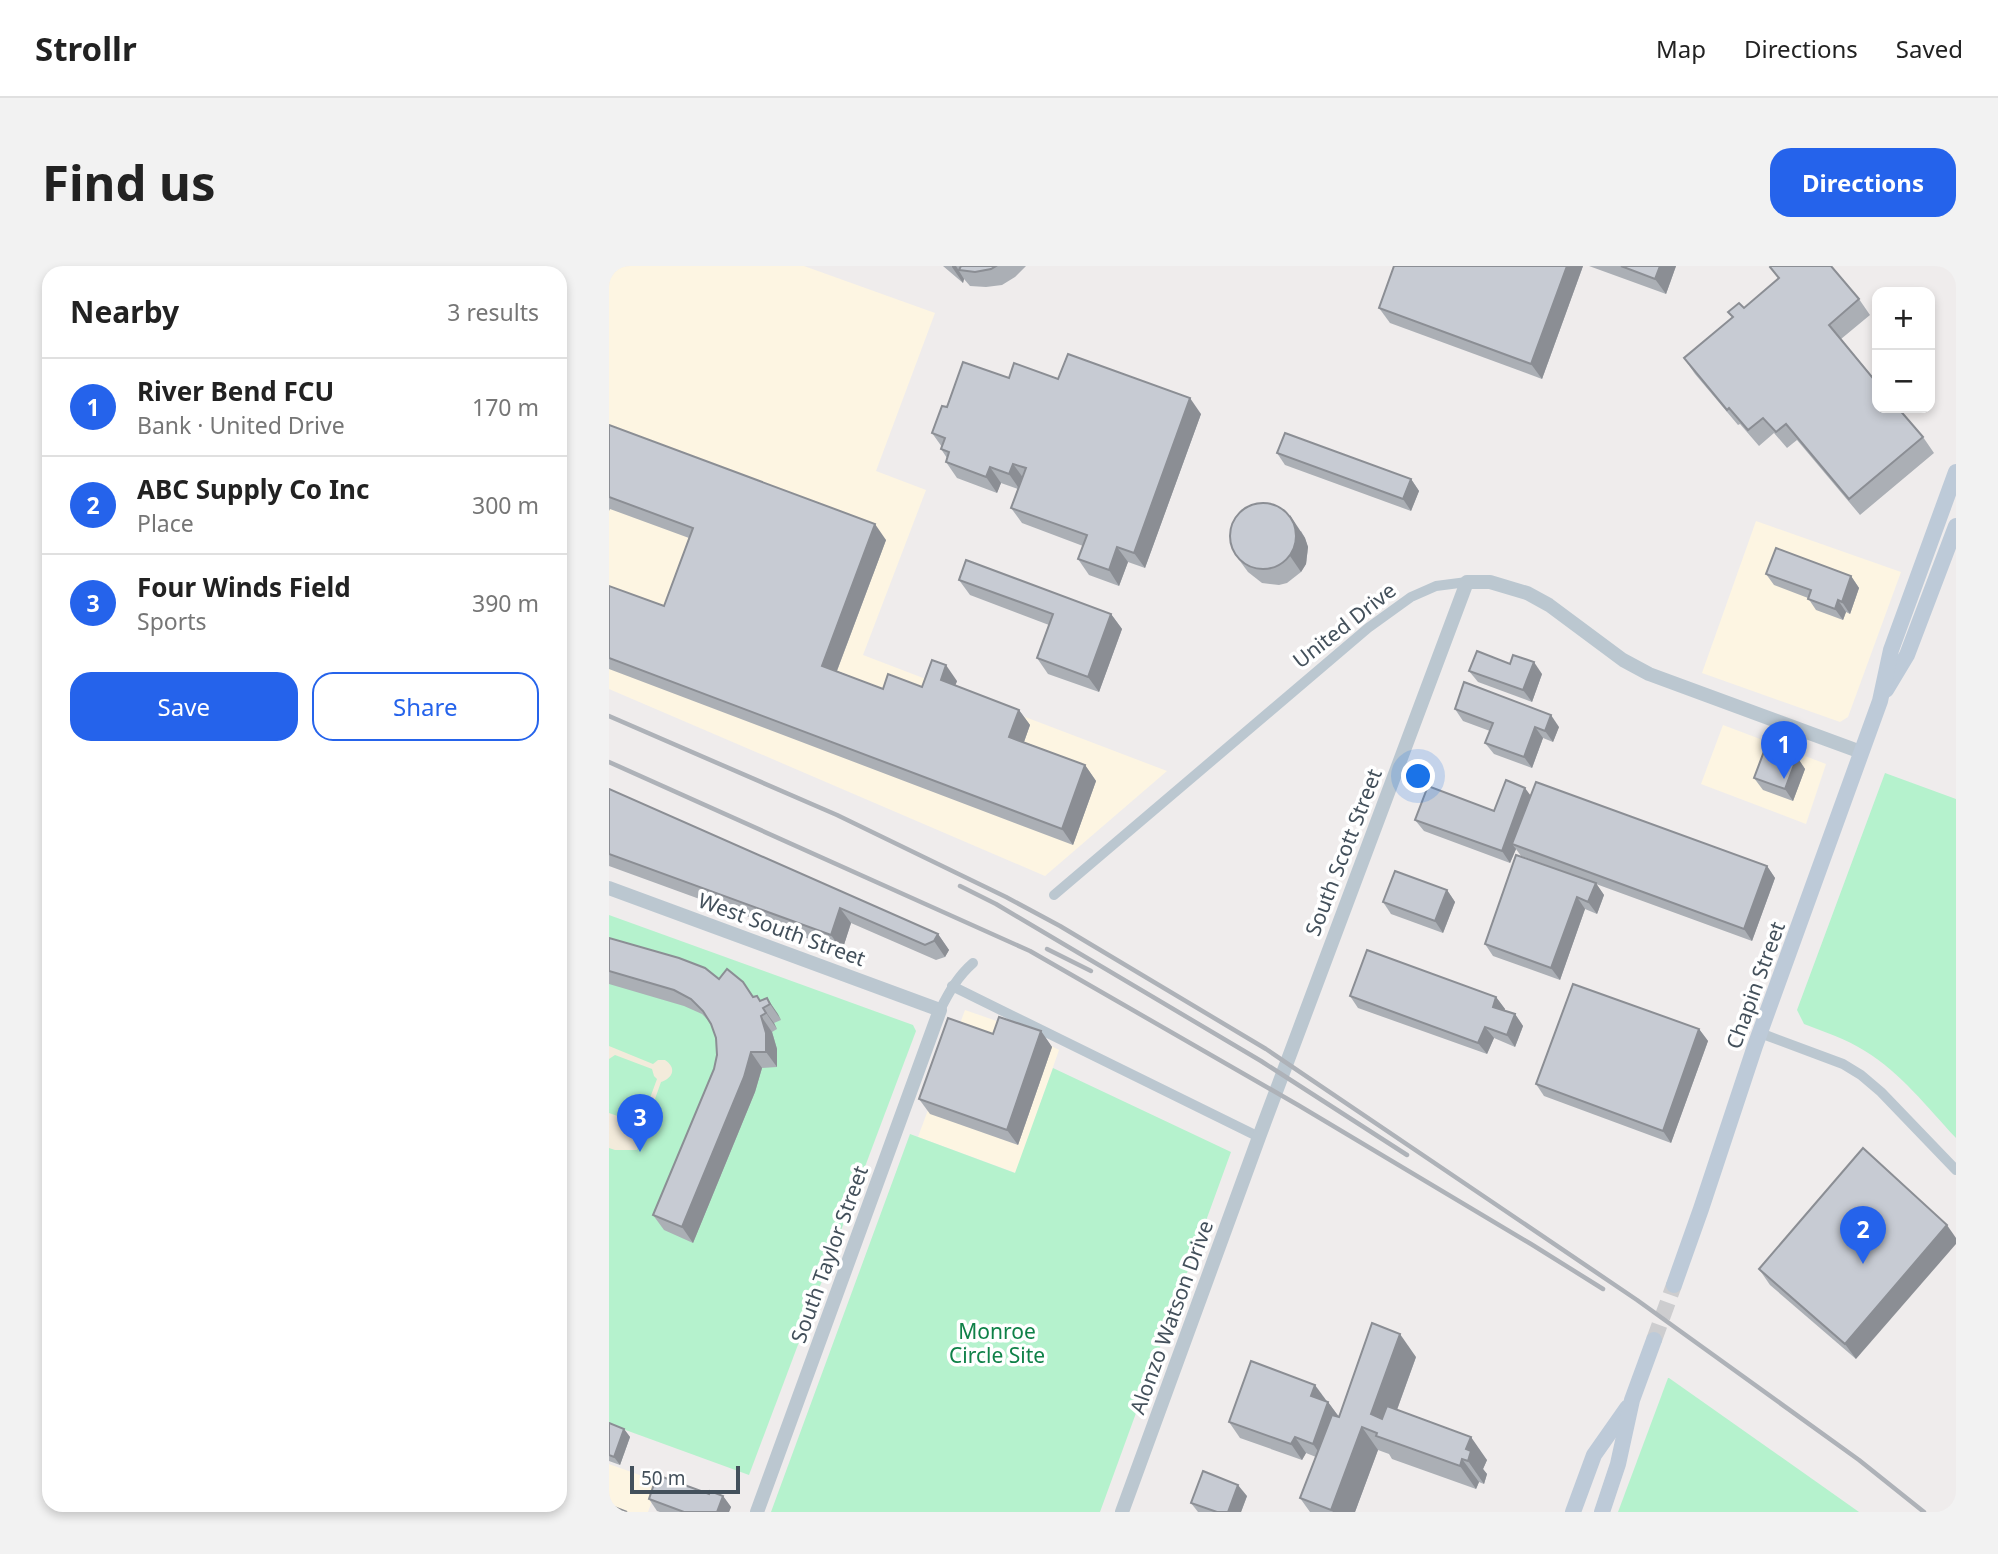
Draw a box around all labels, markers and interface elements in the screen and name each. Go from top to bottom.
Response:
text: Strollr [35,26,137,71]
text: Map [1656,32,1706,65]
text: Directions [1744,32,1858,65]
text: Saved [1896,32,1963,65]
button: Directions [1770,148,1956,217]
text: Find us [42,149,216,215]
map controls [1872,287,1935,413]
button: + [1872,287,1935,350]
text: Nearby [70,291,179,332]
text: 3 results [447,296,539,328]
button: − [1872,350,1935,413]
text: River Bend FCU [137,373,334,409]
text: 1 [86,391,100,423]
text: 170 m [472,391,539,423]
text: Bank · United Drive [137,409,345,441]
text: ABC Supply Co Inc [137,471,369,507]
text: 2 [86,489,100,521]
text: 300 m [472,489,539,521]
text: Place [137,507,194,539]
text: Four Winds Field [137,569,351,605]
street label: United Drive [1287,576,1401,674]
text: 3 [86,587,100,619]
text: 390 m [472,587,539,619]
text: Sports [137,605,207,637]
button: Save [70,672,298,741]
button: Share [312,672,539,741]
pin: 1 [1761,721,1807,779]
your location [1401,759,1435,793]
street label: South Scott Street [1298,764,1388,940]
street label: West South Street [695,886,870,972]
street label: Chapin Street [1719,917,1791,1052]
pin: 3 [617,1094,663,1152]
street label: South Taylor Street [784,1161,874,1346]
pin: 2 [1840,1206,1886,1264]
street label: Alonzo Watson Drive [1123,1216,1219,1418]
park label: Monroe Circle Site [949,1317,1045,1369]
scale bar [630,1463,740,1495]
text: 50 m [641,1465,685,1491]

